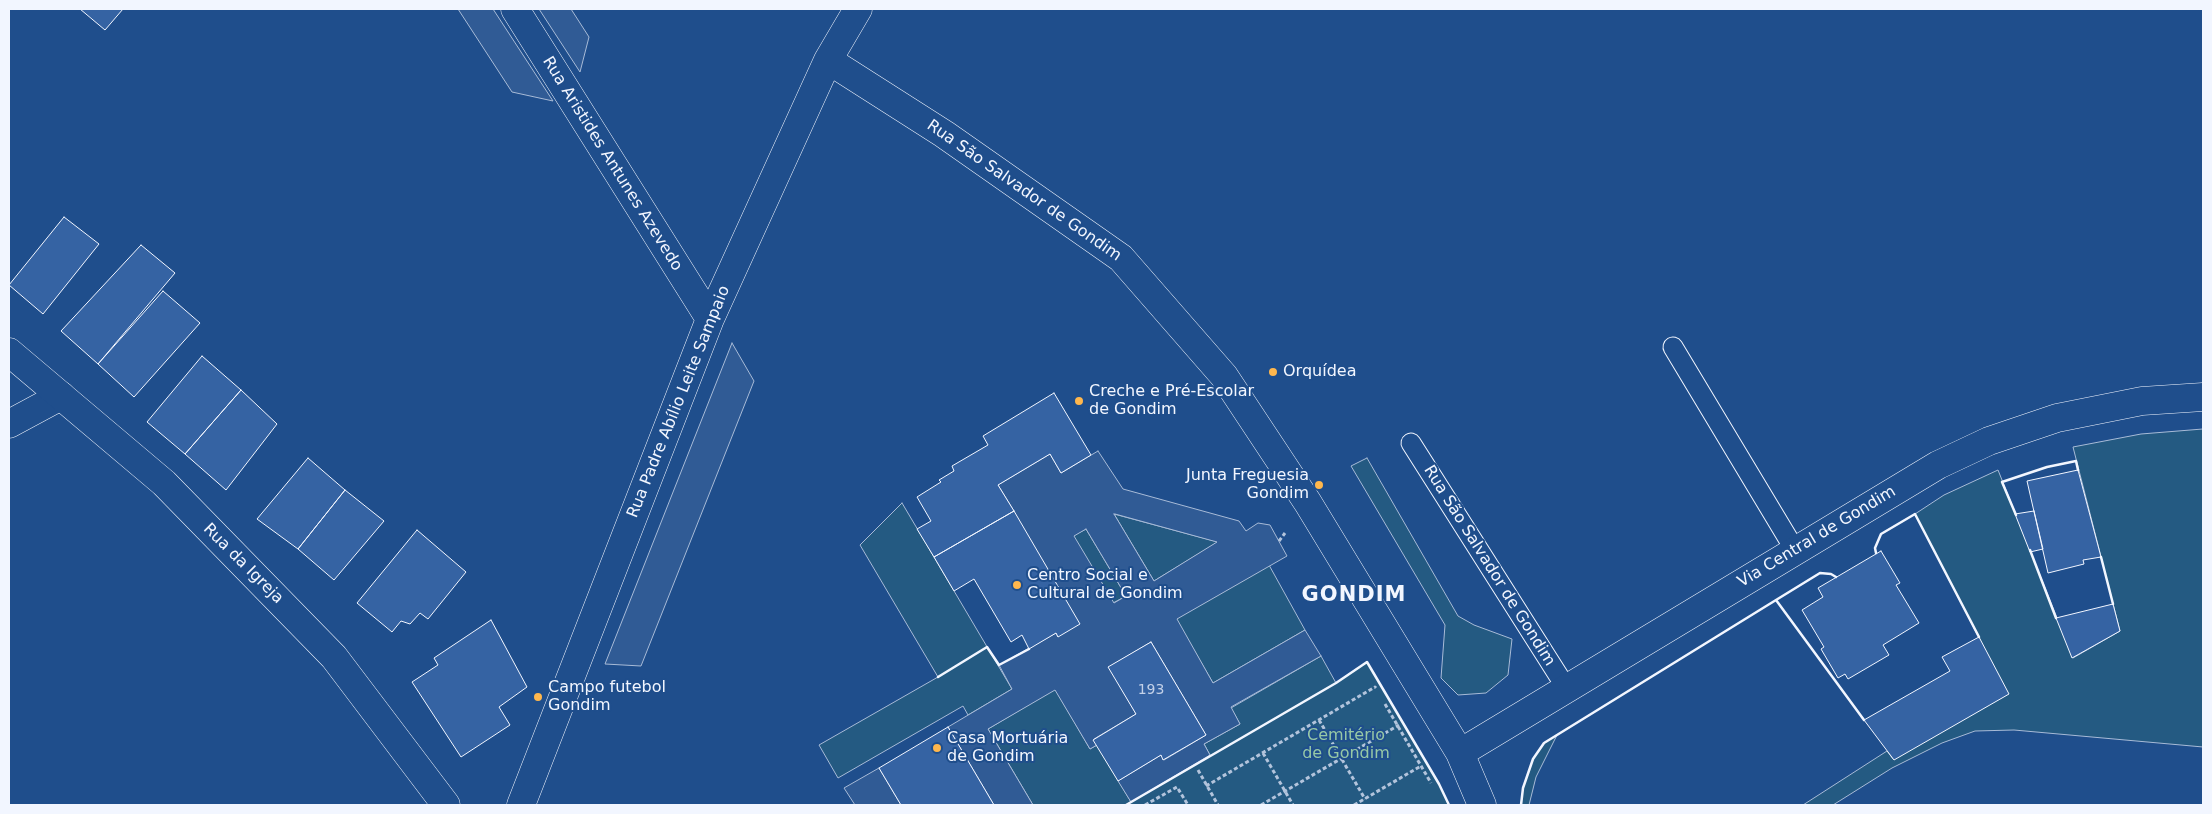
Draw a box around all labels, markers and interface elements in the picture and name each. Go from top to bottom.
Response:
street label: Rua Aristides Antunes Azevedo [538,53,686,275]
street label: Rua São Salvador de Gondim [923,116,1125,266]
street label: Rua Padre Abílio Leite Sampaio [624,283,734,521]
place label: Orquídea [1283,362,1356,382]
marker: Orquídea [1267,366,1279,378]
place label: Creche e Pré-Escolar de Gondim [1089,382,1254,420]
marker: Creche e Pré-Escolar de Gondim [1073,395,1085,407]
street label: Rua São Salvador de Gondim [1419,462,1559,670]
place label: Junta Freguesia Gondim [1186,466,1309,504]
marker: Junta Freguesia Gondim [1313,479,1325,491]
street label: Via Central de Gondim [1735,482,1899,592]
street label: Rua da Igreja [199,520,287,608]
place label: Centro Social e Cultural de Gondim [1027,566,1183,604]
marker: Centro Social e Cultural de Gondim [1011,579,1023,591]
district label: GONDIM [1301,583,1407,609]
place label: Campo futebol Gondim [548,678,666,716]
house number: 193 [1138,682,1164,698]
marker: Campo futebol Gondim [532,691,544,703]
park label: Cemitério de Gondim [1302,726,1390,764]
place label: Casa Mortuária de Gondim [947,729,1068,767]
marker: Casa Mortuária de Gondim [931,742,943,754]

